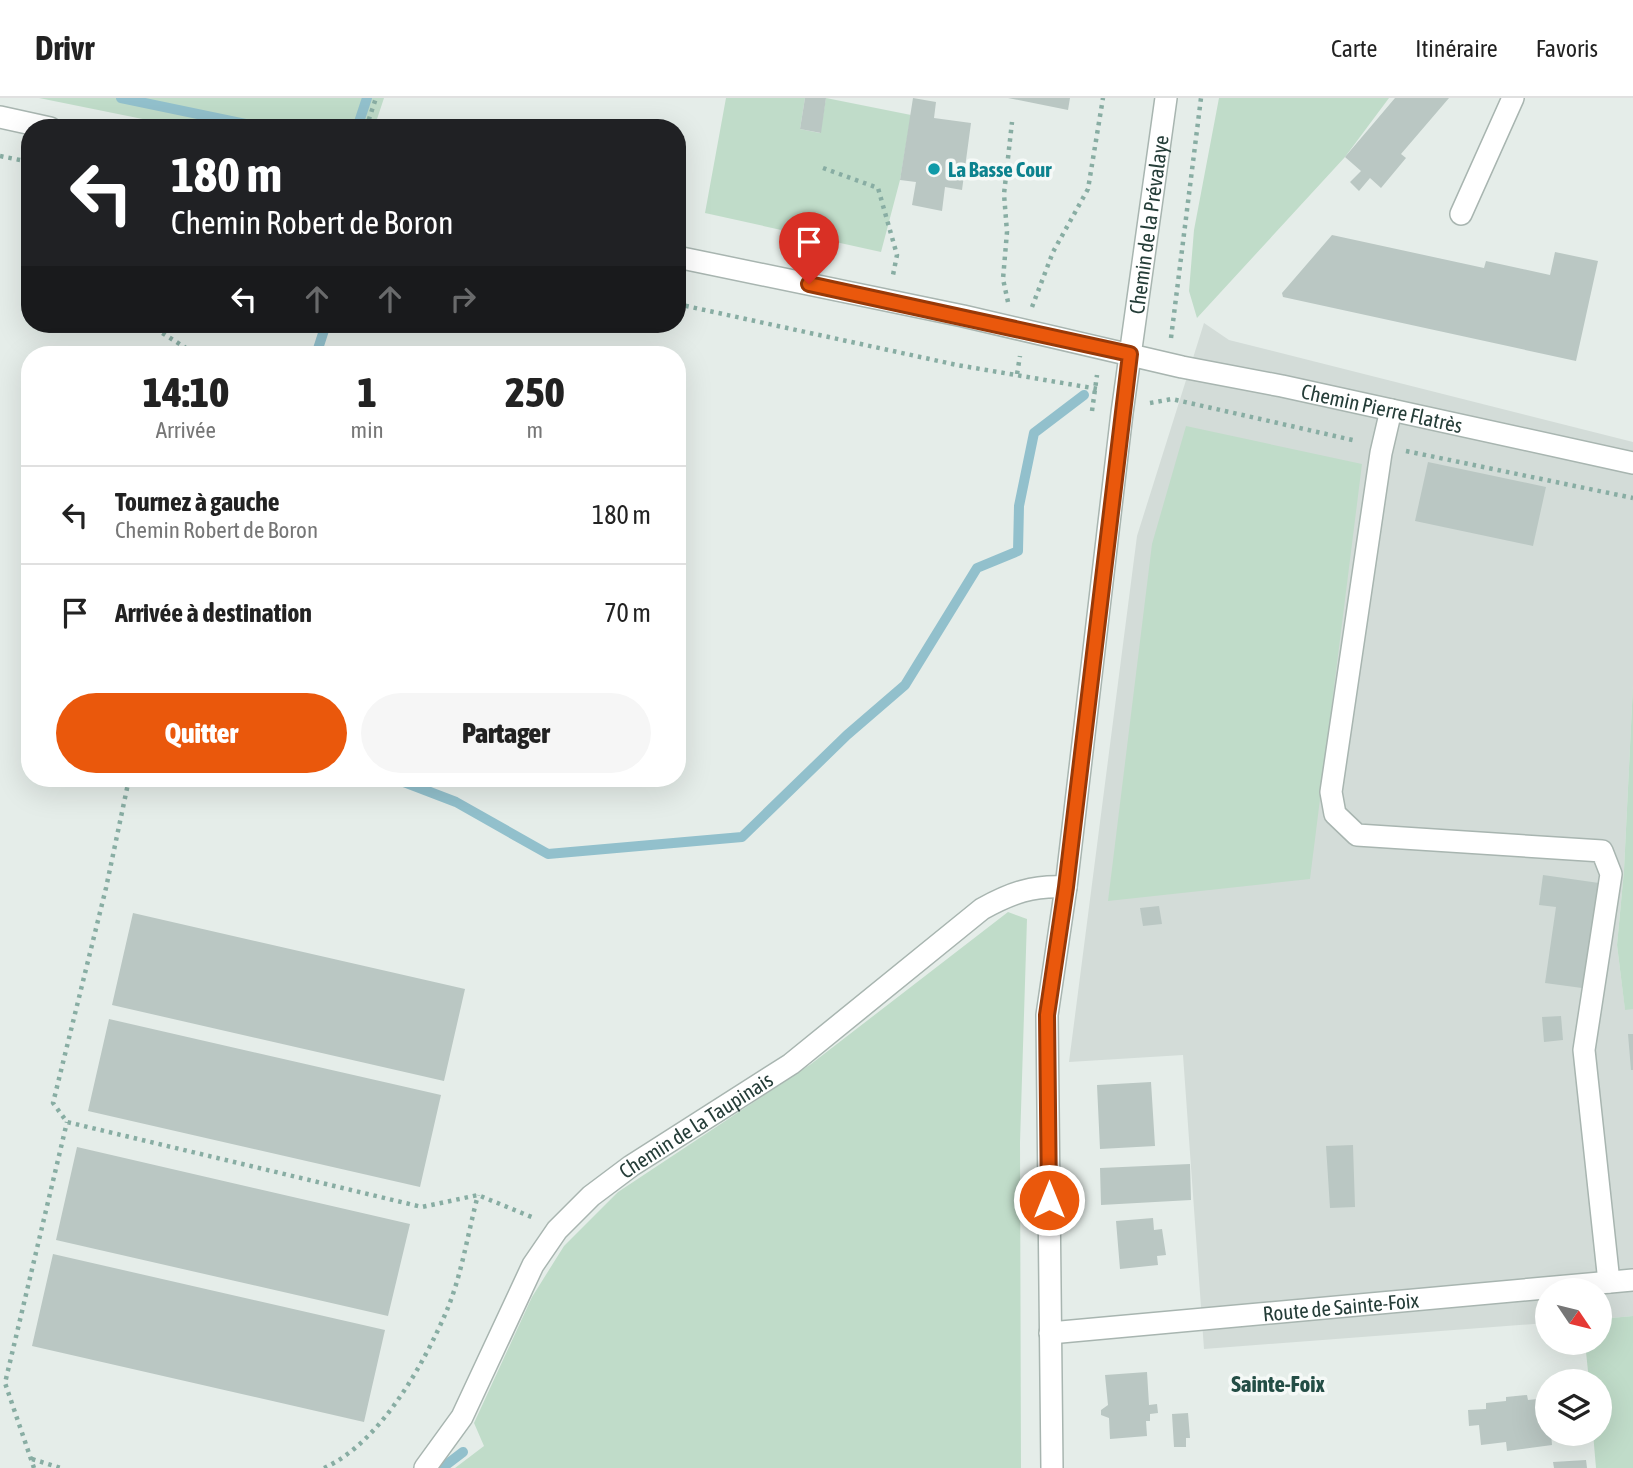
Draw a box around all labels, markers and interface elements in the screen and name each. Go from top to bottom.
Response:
text: Drivr [35,29,94,67]
text: Carte [1331,35,1377,62]
text: Itinéraire [1415,35,1498,62]
text: Favoris [1536,35,1598,62]
street label: Chemin de la Prévalaye [1124,134,1173,315]
text: 180 m [171,146,282,202]
icon: left [56,147,147,238]
place label: La Basse Cour [948,157,1052,181]
marker: La Basse Cour [926,161,942,177]
text: Chemin Robert de Boron [171,204,454,241]
pin [779,212,839,284]
icon: arrive [790,223,828,261]
icon: left [225,280,263,318]
icon: ahead [298,280,336,318]
icon: ahead [371,280,409,318]
icon: right [444,280,482,318]
text: 14:10 [143,368,229,416]
text: 1 [357,368,377,416]
text: 250 [505,368,564,416]
street label: Chemin Pierre Flatrès [1299,379,1465,437]
text: Arrivée [156,417,216,443]
text: min [351,417,384,443]
text: m [527,417,543,443]
text: Tournez à gauche [115,487,280,517]
icon: left [56,496,94,534]
text: 180 m [592,500,651,530]
text: Chemin Robert de Boron [115,517,318,543]
icon: arrive [56,594,94,632]
text: Arrivée à destination [115,598,312,628]
text: 70 m [604,598,651,628]
button: Quitter [56,693,347,773]
button: Partager [361,693,651,773]
street label: Chemin de la Taupinais [614,1067,777,1183]
position arrow [1012,1163,1086,1237]
north arrow [1535,1278,1612,1354]
map controls [1535,1278,1612,1446]
street label: Route de Sainte-Foix [1262,1287,1420,1326]
button: layers [1535,1369,1612,1446]
district label: Sainte-Foix [1231,1371,1325,1397]

